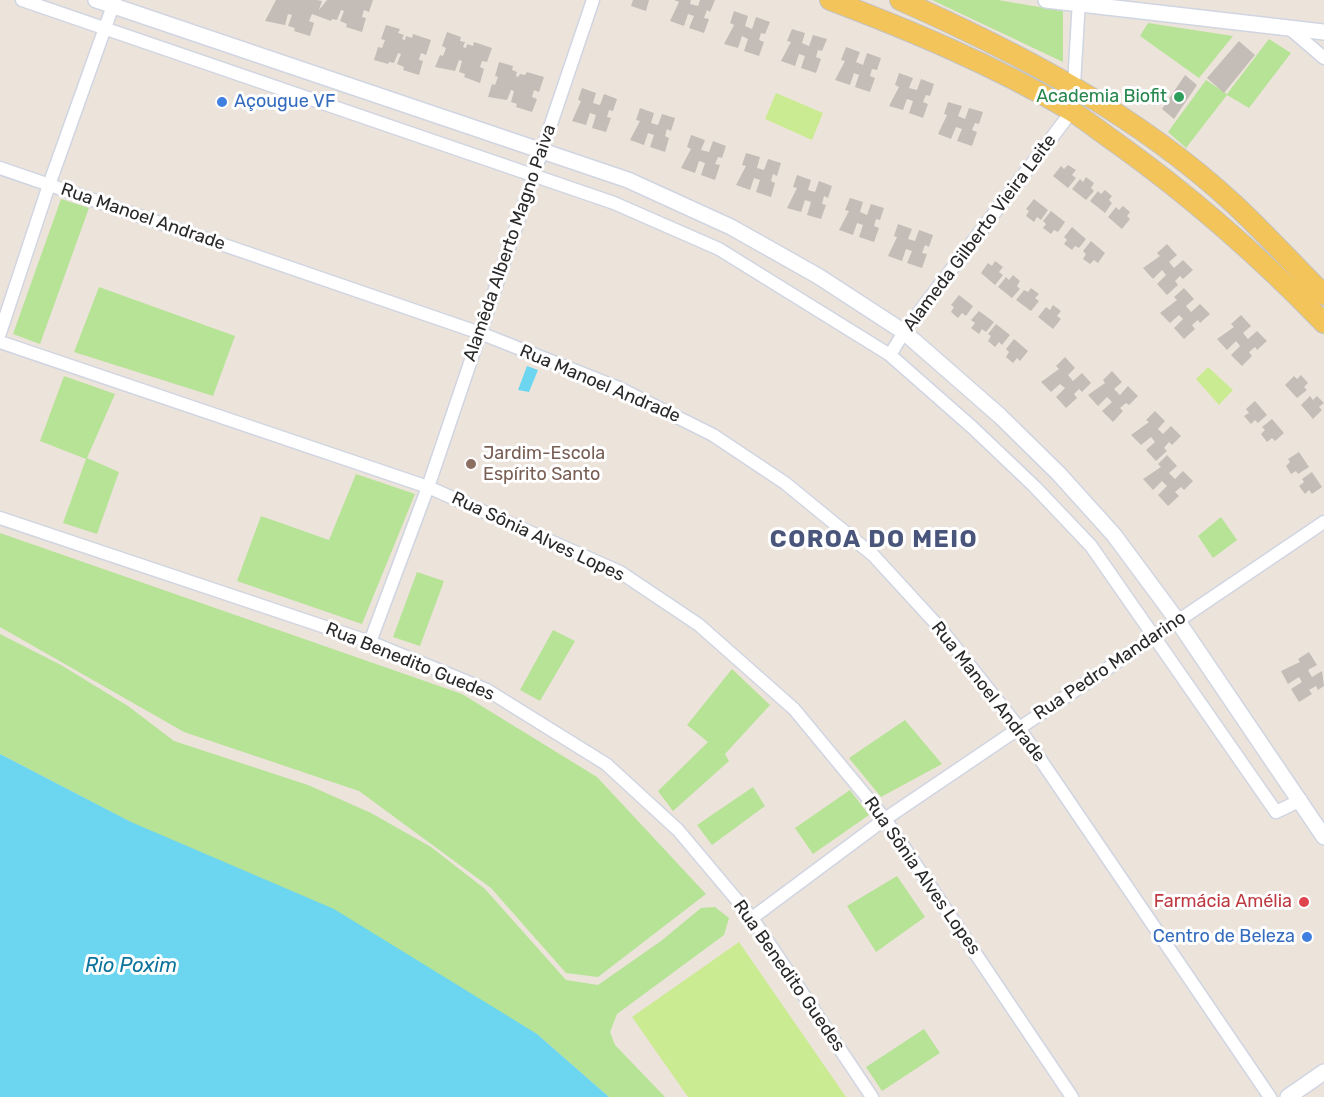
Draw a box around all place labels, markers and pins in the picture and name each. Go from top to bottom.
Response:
place label: Academia Biofit [1036,86,1167,108]
marker: Academia Biofit [1172,90,1186,104]
place label: Açougue VF [234,91,335,113]
marker: Açougue VF [215,95,229,109]
place label: Jardim-Escola Espírito Santo [483,443,605,486]
marker: Jardim-Escola Espírito Santo [464,457,478,471]
place label: Farmácia Amélia [1154,891,1292,913]
marker: Farmácia Amélia [1297,895,1311,909]
place label: Centro de Beleza [1153,926,1295,948]
marker: Centro de Beleza [1300,930,1314,944]

